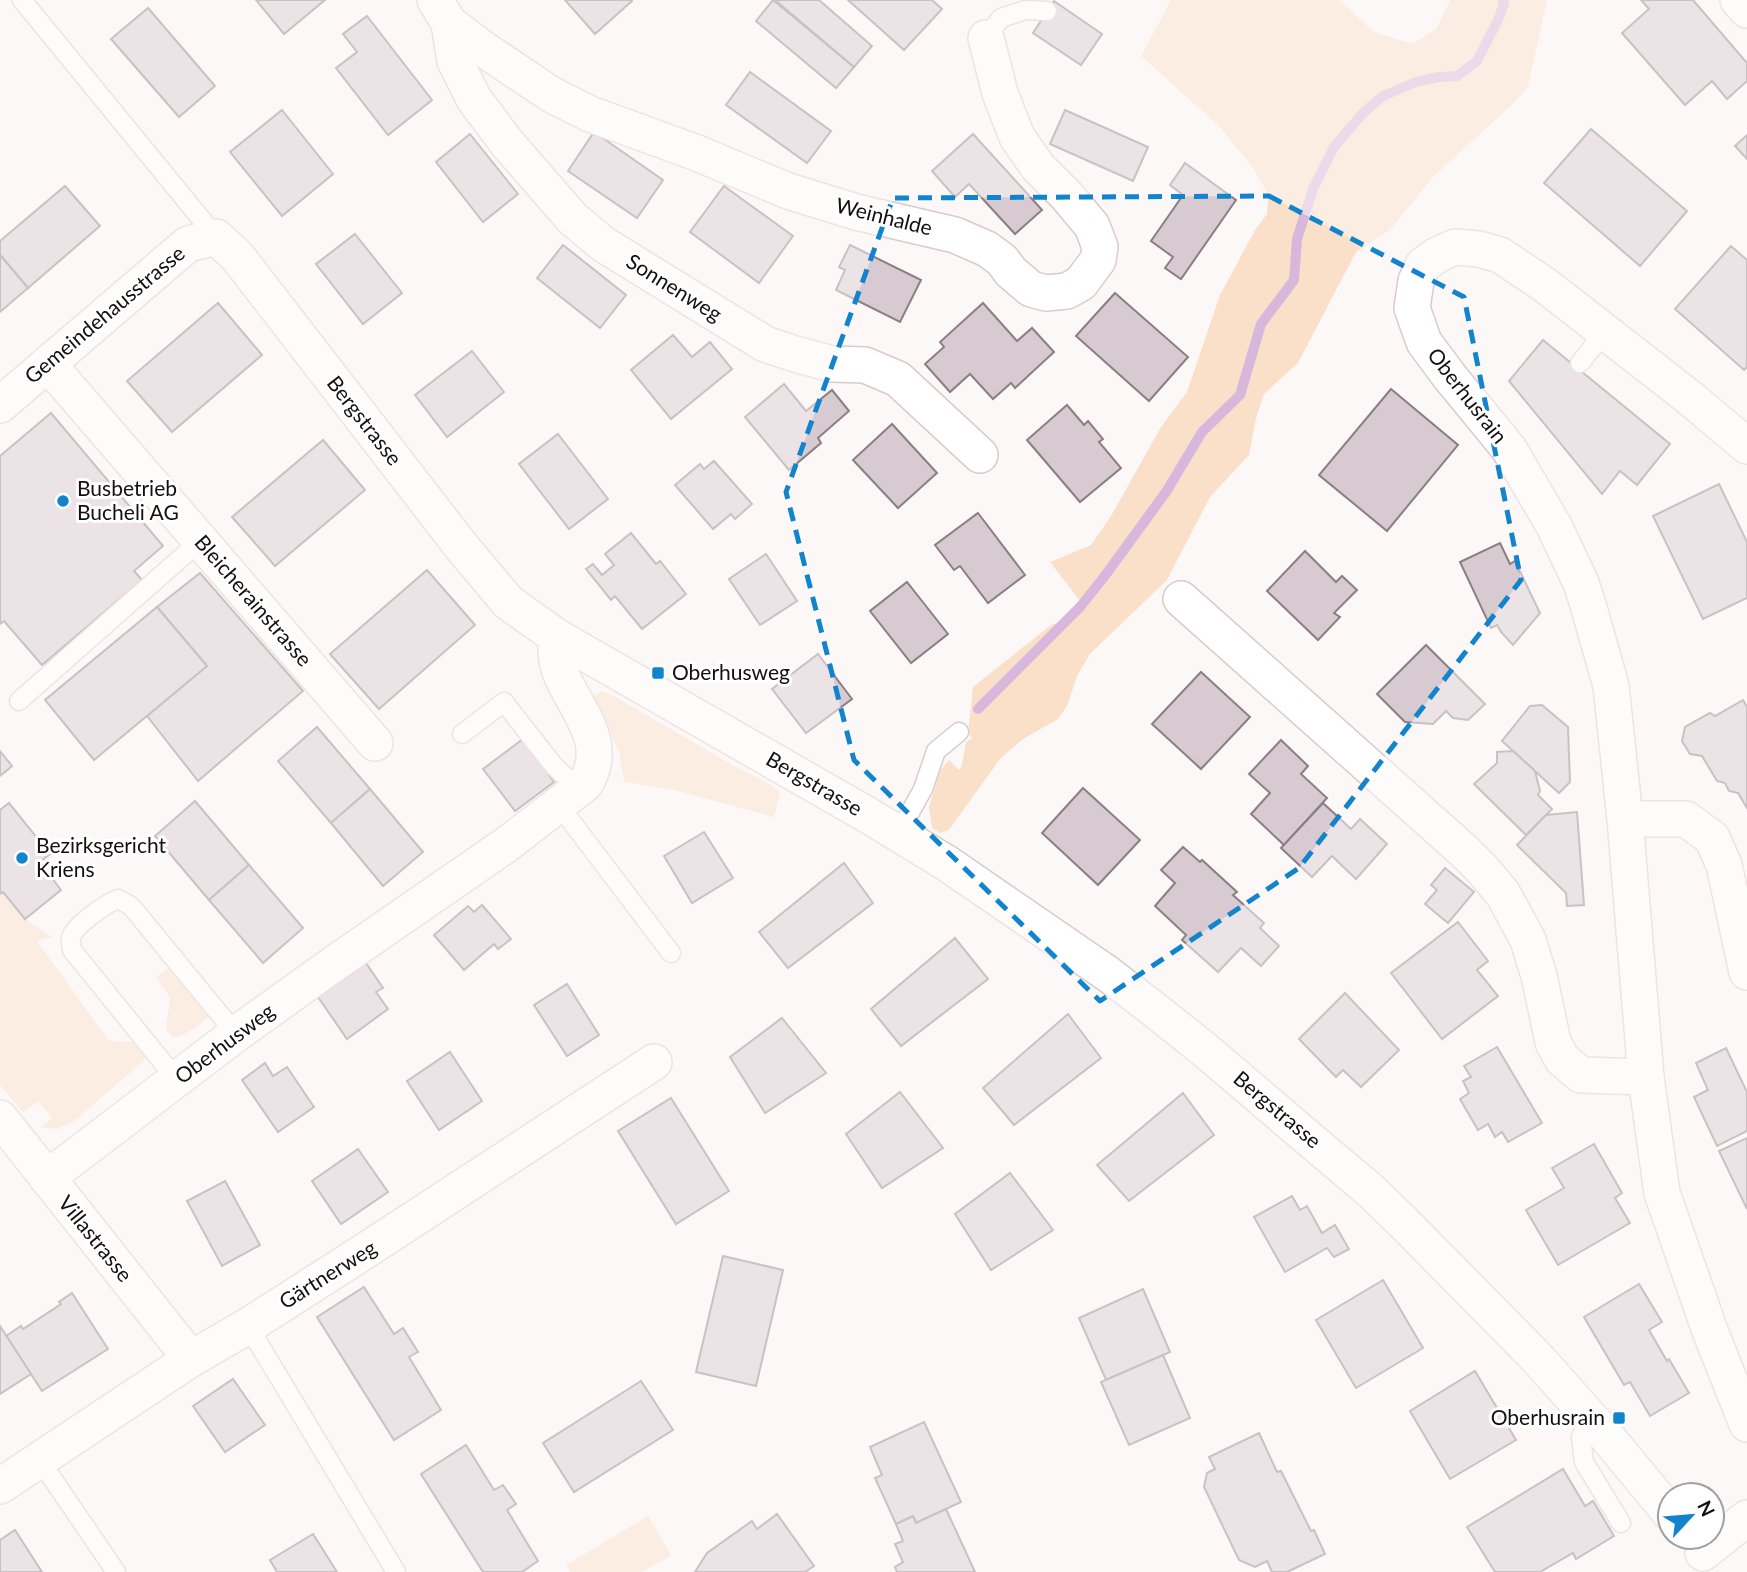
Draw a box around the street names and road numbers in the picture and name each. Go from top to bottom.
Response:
street label: Weinhalde [834,192,935,240]
street label: Gemeindehausstrasse [19,240,189,388]
street label: Sonnenweg [622,248,727,326]
street label: Oberhusrain [1423,342,1513,448]
street label: Bergstrasse [323,370,408,470]
street label: Bleicherainstrasse [190,529,318,671]
street label: Bergstrasse [762,745,867,820]
street label: Oberhusweg [169,997,279,1088]
street label: Bergstrasse [1229,1065,1327,1153]
street label: Villastrasse [54,1190,138,1286]
street label: Gärtnerweg [274,1234,380,1313]

